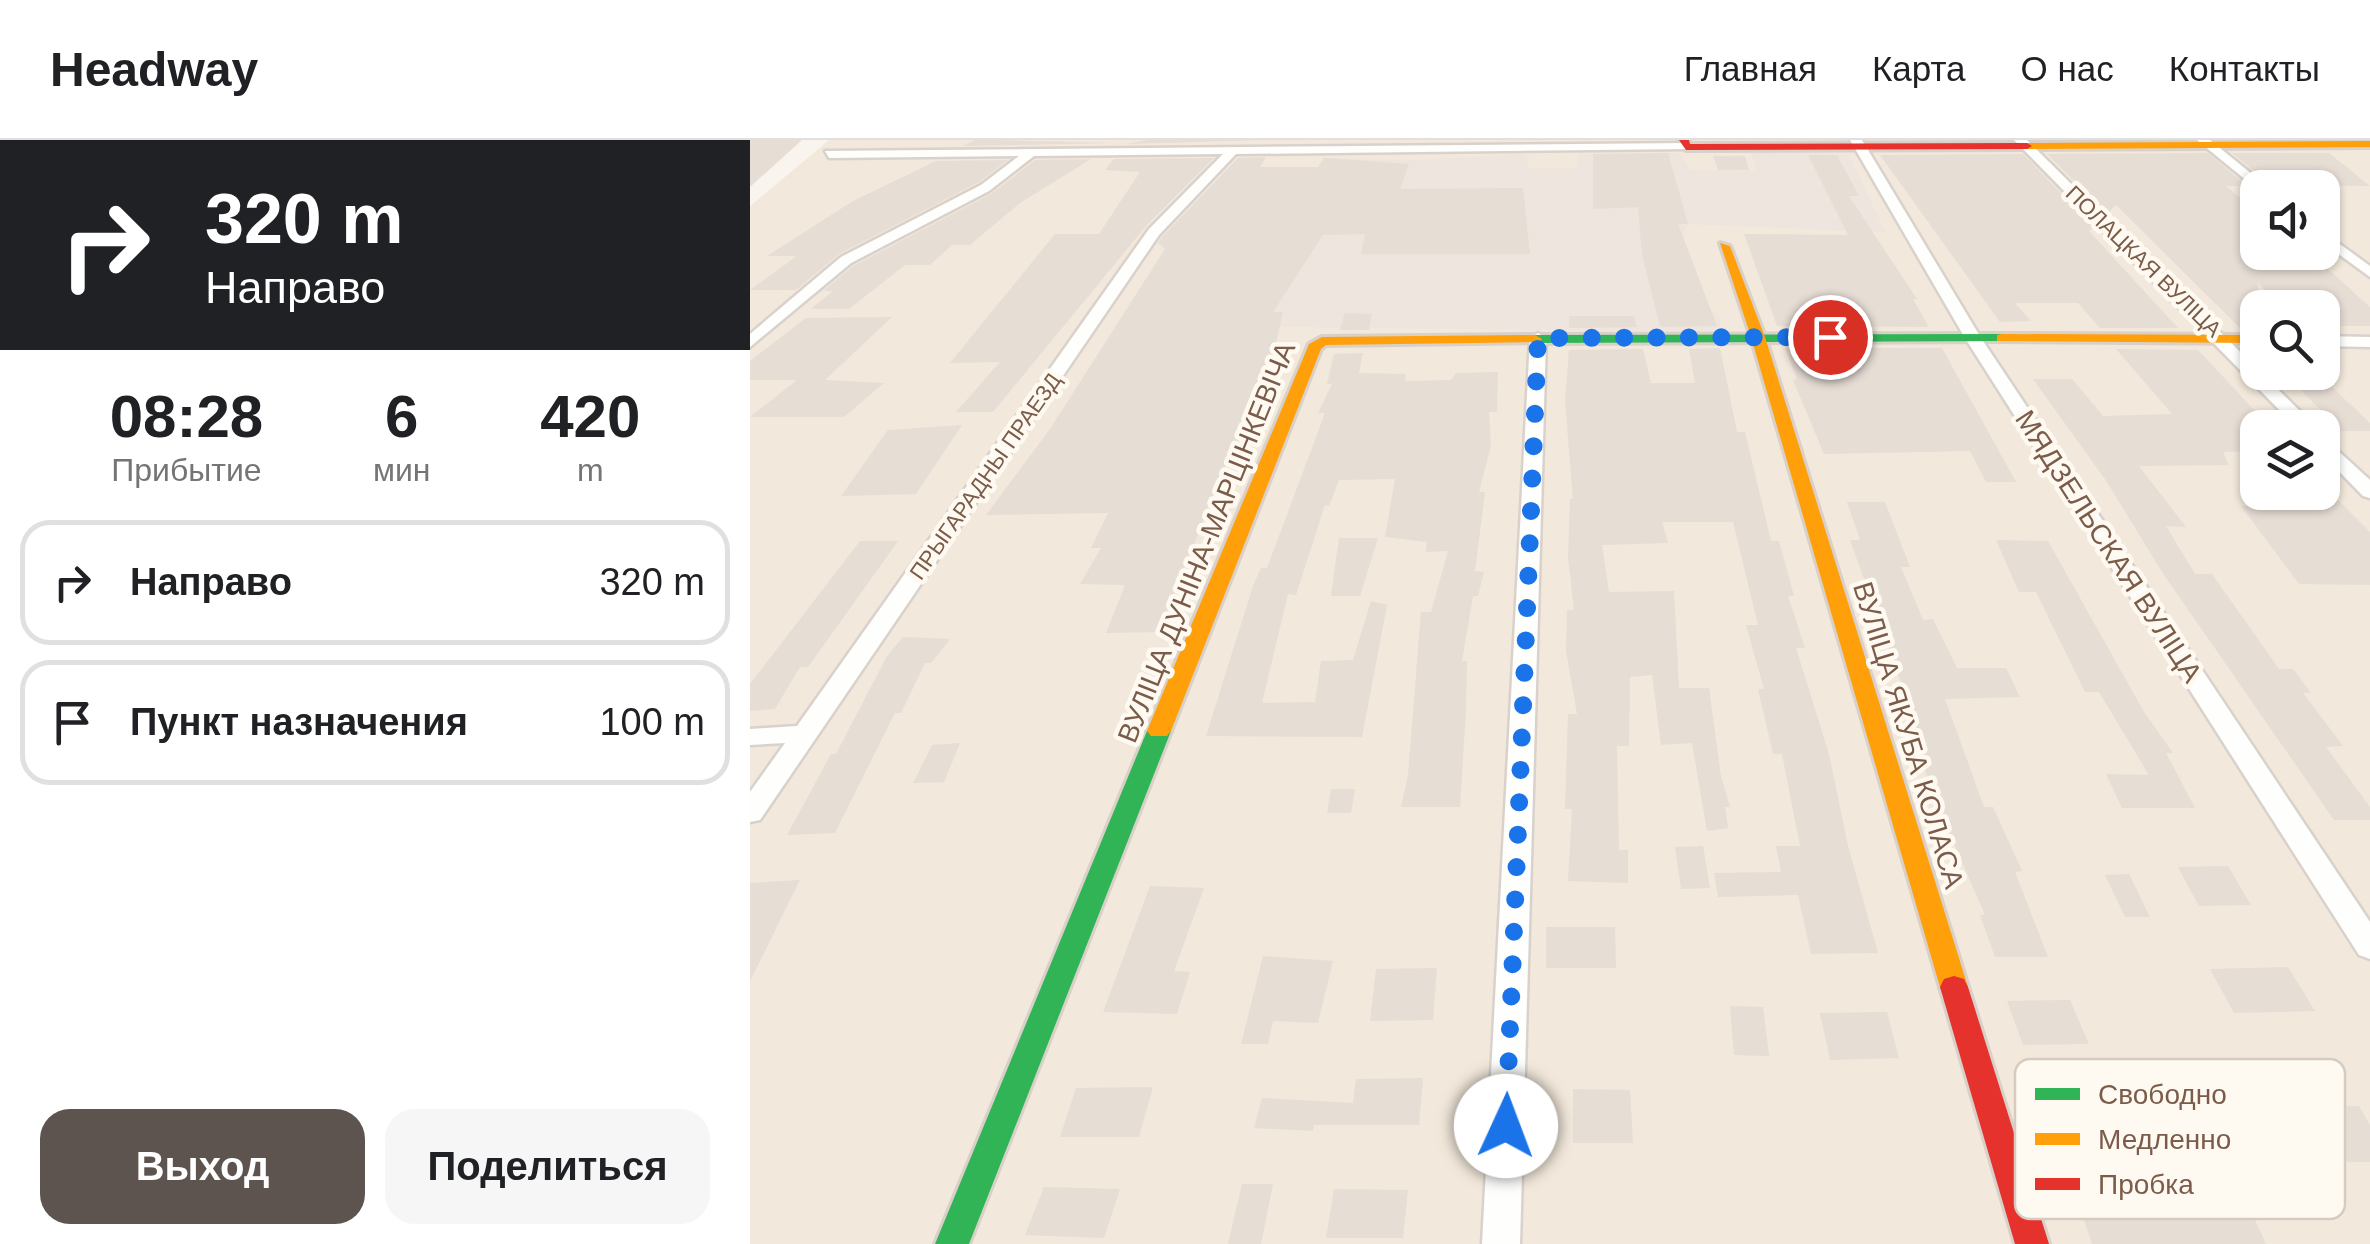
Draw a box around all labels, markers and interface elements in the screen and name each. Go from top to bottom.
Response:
text: Headway [50,43,258,96]
text: Главная [1684,49,1817,88]
text: Карта [1872,49,1966,88]
text: О нас [2021,49,2114,88]
text: Контакты [2169,49,2320,88]
map controls [2240,170,2340,510]
button: sound [2240,170,2340,270]
icon: right [40,180,170,310]
text: 320 m [205,180,403,258]
street label: ПОЛАЦКАЯ ВУЛІЦА [2061,181,2227,342]
text: Направо [205,262,385,313]
button: search [2240,290,2340,390]
pin [1788,295,1873,380]
icon: arrive [1803,310,1858,365]
street label: ВУЛІЦА ДУНІНА-МАРЦІНКЕВІЧА [1112,337,1301,747]
street label: ПРЫГАРАДНЫ ПРАЕЗД [905,368,1066,584]
text: 08:28 [110,383,263,450]
text: 6 [385,383,418,450]
text: 420 [540,383,640,450]
street label: МЯДЗЕЛЬСКАЯ ВУЛІЦА [2009,405,2208,688]
button: layers [2240,410,2340,510]
text: Прибытие [111,452,262,488]
text: мин [373,452,430,488]
text: m [577,452,604,488]
icon: right [45,555,100,610]
text: Направо [130,561,292,603]
text: 320 m [599,561,705,603]
street label: ВУЛІЦА ЯКУБА КОЛАСА [1847,578,1970,892]
icon: arrive [45,695,100,750]
text: Пункт назначения [130,701,468,743]
text: 100 m [599,701,705,743]
legend [2015,1059,2345,1219]
position arrow [1454,1074,1558,1178]
text: Свободно [2098,1079,2227,1110]
button: Выход [40,1109,365,1224]
button: Поделиться [385,1109,710,1224]
text: Медленно [2098,1124,2231,1155]
text: Пробка [2098,1169,2194,1200]

